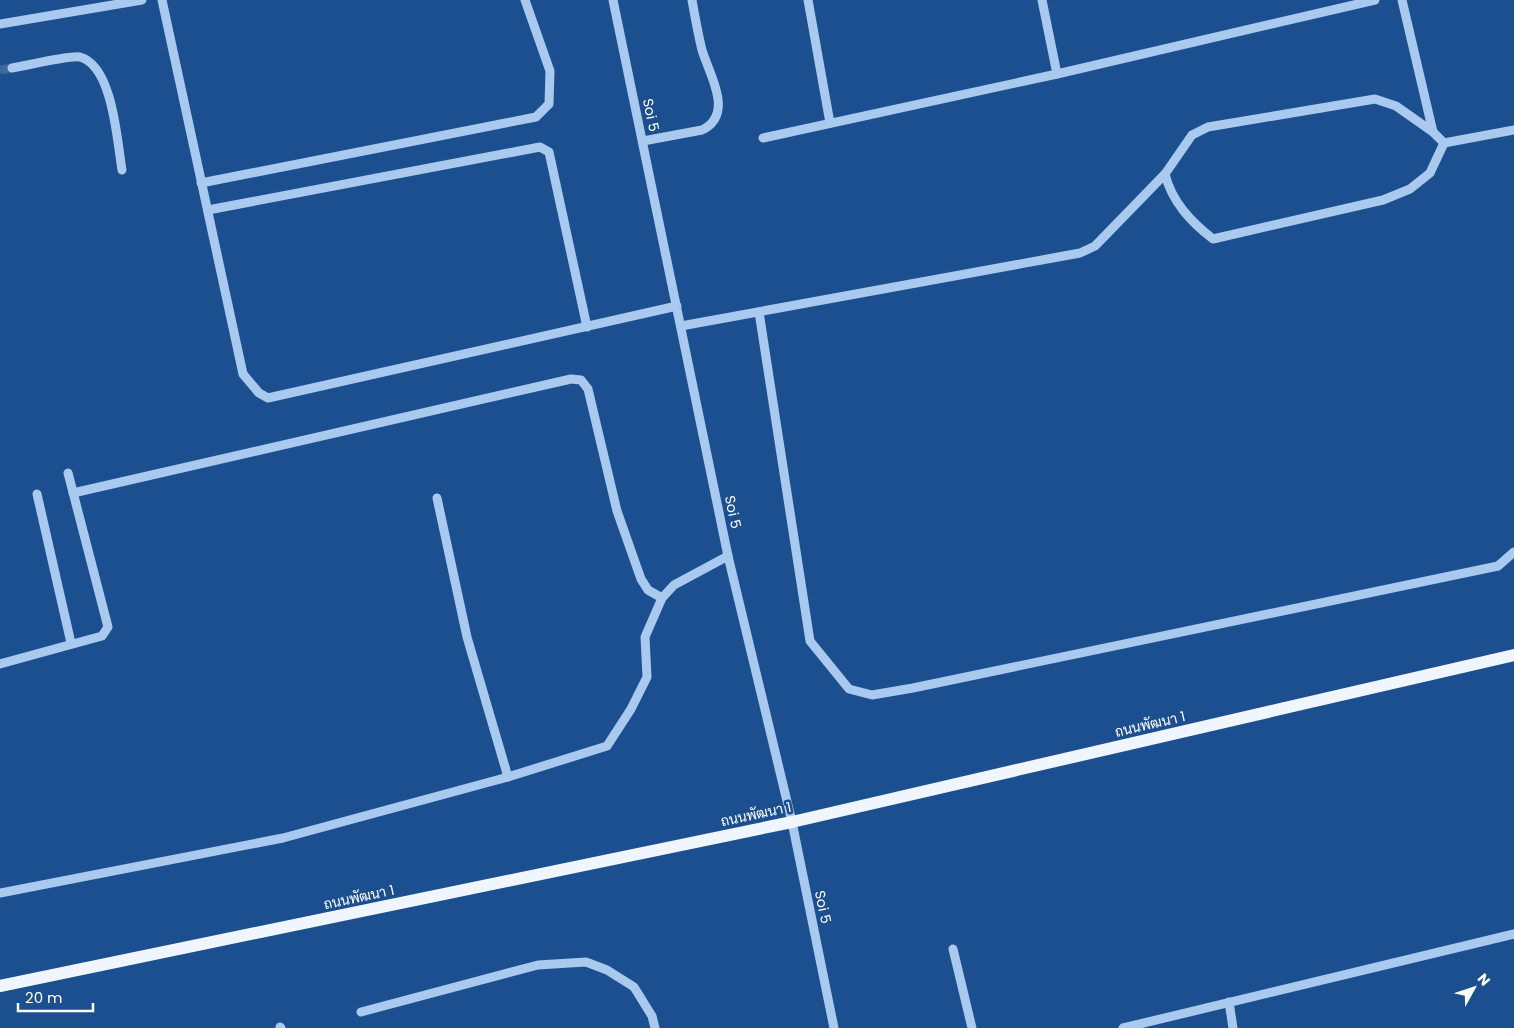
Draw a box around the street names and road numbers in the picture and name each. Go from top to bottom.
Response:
street label: Soi 5 [638,97,664,133]
street label: Soi 5 [720,494,746,530]
street label: ถนนพัฒนา 1 [1113,706,1187,742]
street label: ถนนพัฒนา 1 [719,797,793,831]
street label: ถนนพัฒนา 1 [322,880,396,914]
street label: Soi 5 [810,889,836,925]

